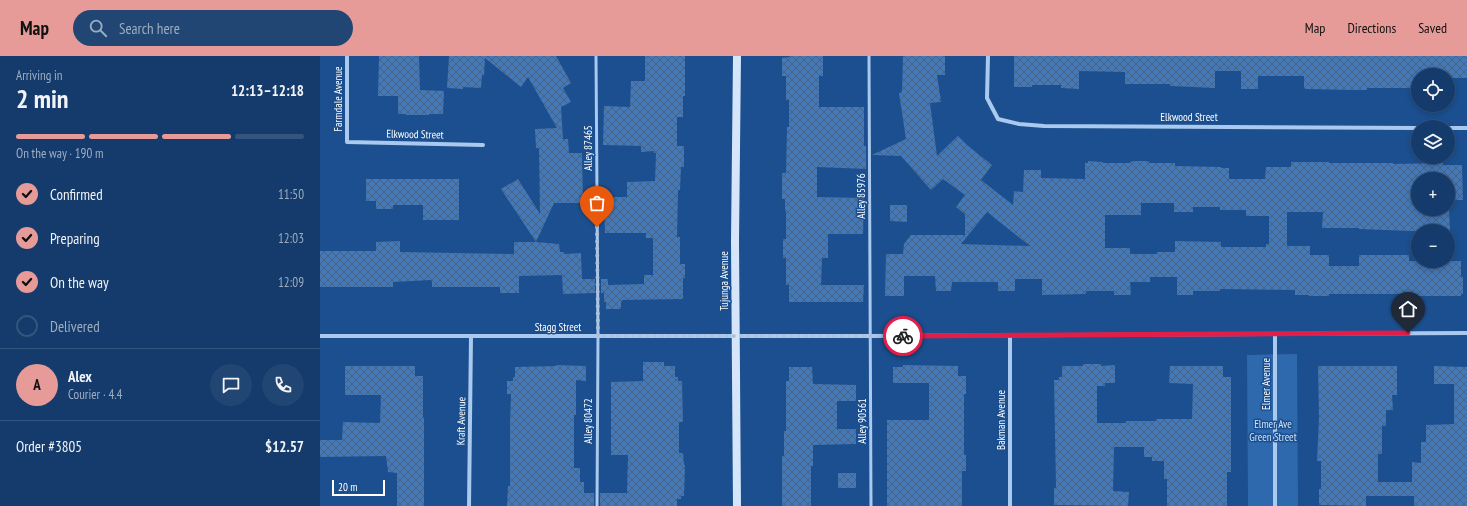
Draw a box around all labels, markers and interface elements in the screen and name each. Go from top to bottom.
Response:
search box [73,10,353,46]
text: Map [20,16,49,40]
icon: search [87,17,109,39]
text: Search here [119,19,180,38]
text: Map [1305,19,1325,37]
text: Directions [1347,19,1396,37]
text: Saved [1418,19,1447,37]
street label: Farmdale Avenue [331,66,345,132]
text: Arriving in [16,67,63,84]
map controls [1411,68,1455,268]
button: locate [1411,68,1455,112]
text: 12:13–12:18 [231,81,304,100]
text: 2 min [16,82,69,115]
street label: Elkwood Street [1160,110,1218,124]
button: layers [1411,120,1455,164]
street label: Alley 87465 [581,125,595,171]
street label: Elkwood Street [386,127,444,141]
text: On the way · 190 m [16,145,103,162]
button: + [1411,172,1455,216]
street label: Alley 85976 [854,173,868,219]
icon: check [16,183,38,205]
text: Confirmed [50,185,103,204]
text: 11:50 [278,186,304,203]
pin [580,186,614,227]
icon: bag [586,192,608,214]
button: − [1411,224,1455,268]
icon: check [16,227,38,249]
text: Preparing [50,229,100,248]
text: 12:03 [278,230,304,247]
street label: Tujunga Avenue [717,251,731,311]
icon: check [16,271,38,293]
text: On the way [50,273,109,292]
text: 12:09 [278,274,304,291]
pin [1391,292,1425,333]
icon: home [1397,298,1419,320]
courier [883,316,923,356]
text: Delivered [50,317,100,336]
street label: Stagg Street [535,320,581,334]
icon: bike [892,325,914,347]
street label: Elmer Avenue [1259,358,1273,410]
button: chat [210,364,252,406]
button: phone [262,364,304,406]
text: Alex [68,367,92,386]
text: A [33,375,41,394]
text: Courier · 4.4 [68,386,122,403]
street label: Bakman Avenue [994,389,1008,450]
street label: Kraft Avenue [454,396,468,445]
street label: Alley 80472 [581,398,595,444]
street label: Alley 90561 [855,398,869,444]
park label: Elmer Ave Green Street [1249,417,1297,444]
text: Order #3805 [16,437,82,456]
text: $12.57 [265,437,304,456]
scale bar [332,478,385,497]
text: 20 m [338,480,357,494]

